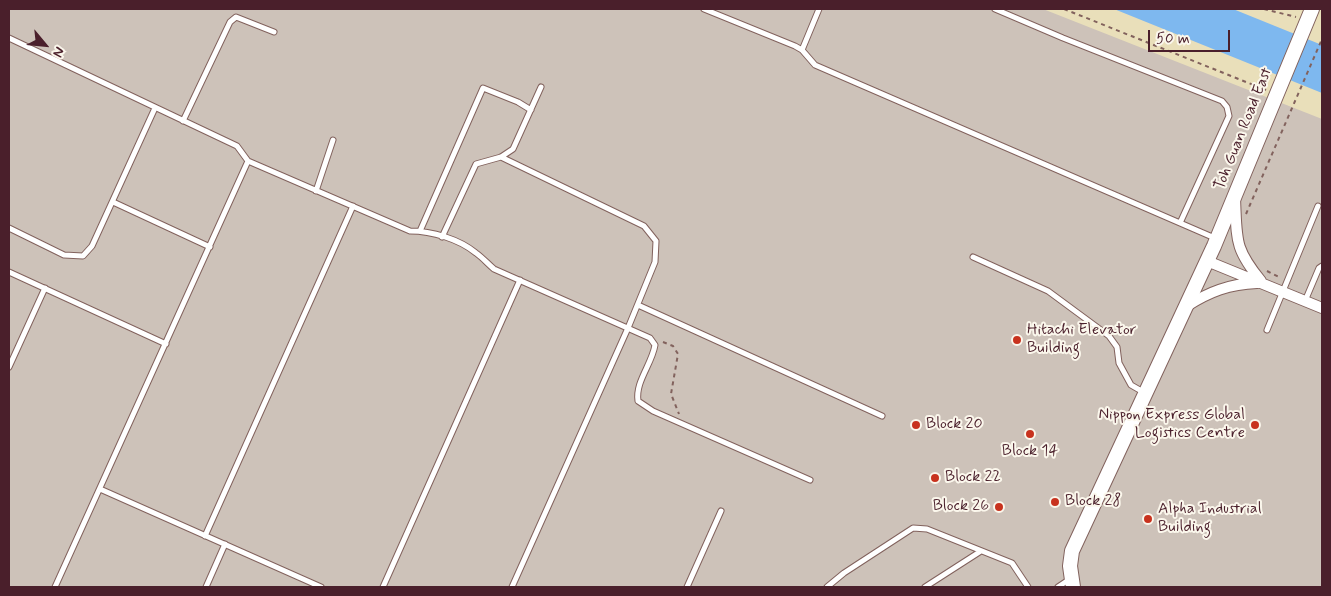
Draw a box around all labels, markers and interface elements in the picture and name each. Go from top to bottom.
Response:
north arrow [20,20,70,70]
scale bar [1151,20,1234,52]
text: 50 m [1156,29,1190,49]
text: N [48,44,68,60]
street label: Toh Guan Road East [1211,65,1277,193]
place label: Hitachi Elevator Building [1027,321,1137,359]
marker: Hitachi Elevator Building [1011,334,1023,346]
place label: Nippon Express Global Logistics Centre [1098,406,1245,444]
place label: Block 20 [926,415,983,435]
marker: Block 20 [910,419,922,431]
marker: Nippon Express Global Logistics Centre [1249,419,1261,431]
marker: Block 14 [1024,428,1036,440]
place label: Block 14 [1002,442,1058,462]
place label: Block 22 [945,468,1001,488]
marker: Block 22 [929,472,941,484]
place label: Block 28 [1065,492,1121,512]
marker: Block 28 [1049,496,1061,508]
place label: Block 26 [933,497,989,517]
place label: Alpha Industrial Building [1158,500,1262,538]
marker: Block 26 [993,501,1005,513]
marker: Alpha Industrial Building [1142,513,1154,525]

